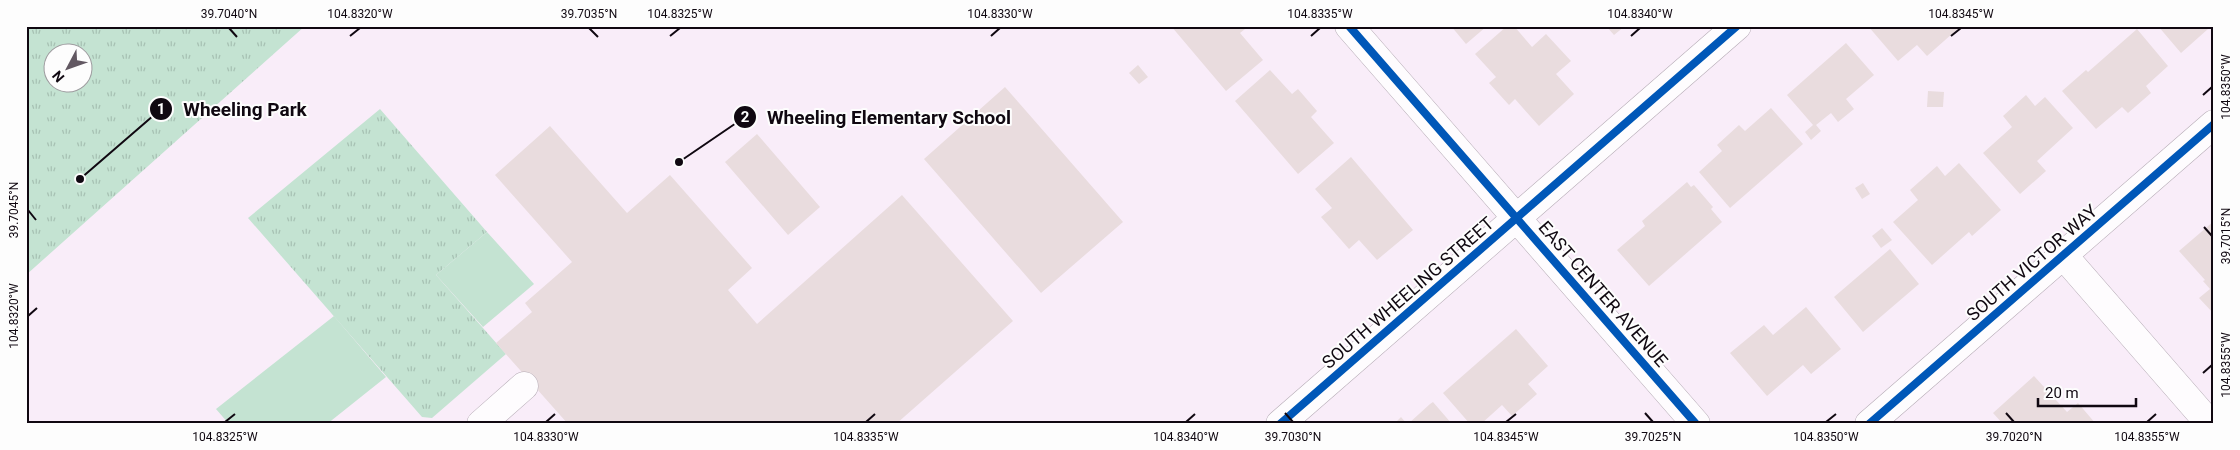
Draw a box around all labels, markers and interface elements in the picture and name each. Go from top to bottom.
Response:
text: 39.7040°N [201,7,257,21]
text: 104.8320°W [327,7,393,21]
text: 39.7035°N [561,7,617,21]
text: 104.8325°W [647,7,713,21]
text: 104.8330°W [967,7,1033,21]
text: 104.8335°W [1287,7,1353,21]
text: 104.8340°W [1607,7,1673,21]
text: 104.8345°W [1928,7,1994,21]
north arrow [42,42,92,92]
text: 104.8350°W [2219,54,2233,120]
text: N [49,68,67,86]
callout: Wheeling Park [148,92,317,126]
text: Wheeling Park [183,98,308,121]
text: 1 [157,100,165,118]
callout: Wheeling Elementary School [732,100,1021,134]
text: Wheeling Elementary School [767,106,1011,129]
text: 2 [741,108,750,126]
text: 39.7045°N [7,182,21,238]
street label: SOUTH VICTOR WAY [1962,200,2101,325]
text: 39.7015°N [2219,208,2233,264]
street label: SOUTH WHEELING STREET [1318,212,1498,373]
street label: EAST CENTER AVENUE [1534,217,1672,371]
text: 104.8320°W [7,283,21,349]
text: 104.8355°W [2219,332,2233,398]
scale bar [2038,375,2135,407]
text: 20 m [2045,384,2079,402]
text: 104.8325°W [192,430,258,444]
text: 104.8330°W [513,430,579,444]
text: 104.8335°W [833,430,899,444]
text: 104.8340°W [1153,430,1219,444]
text: 39.7030°N [1265,430,1321,444]
text: 104.8345°W [1473,430,1539,444]
text: 39.7025°N [1625,430,1681,444]
text: 104.8350°W [1793,430,1859,444]
text: 39.7020°N [1986,430,2042,444]
text: 104.8355°W [2114,430,2180,444]

